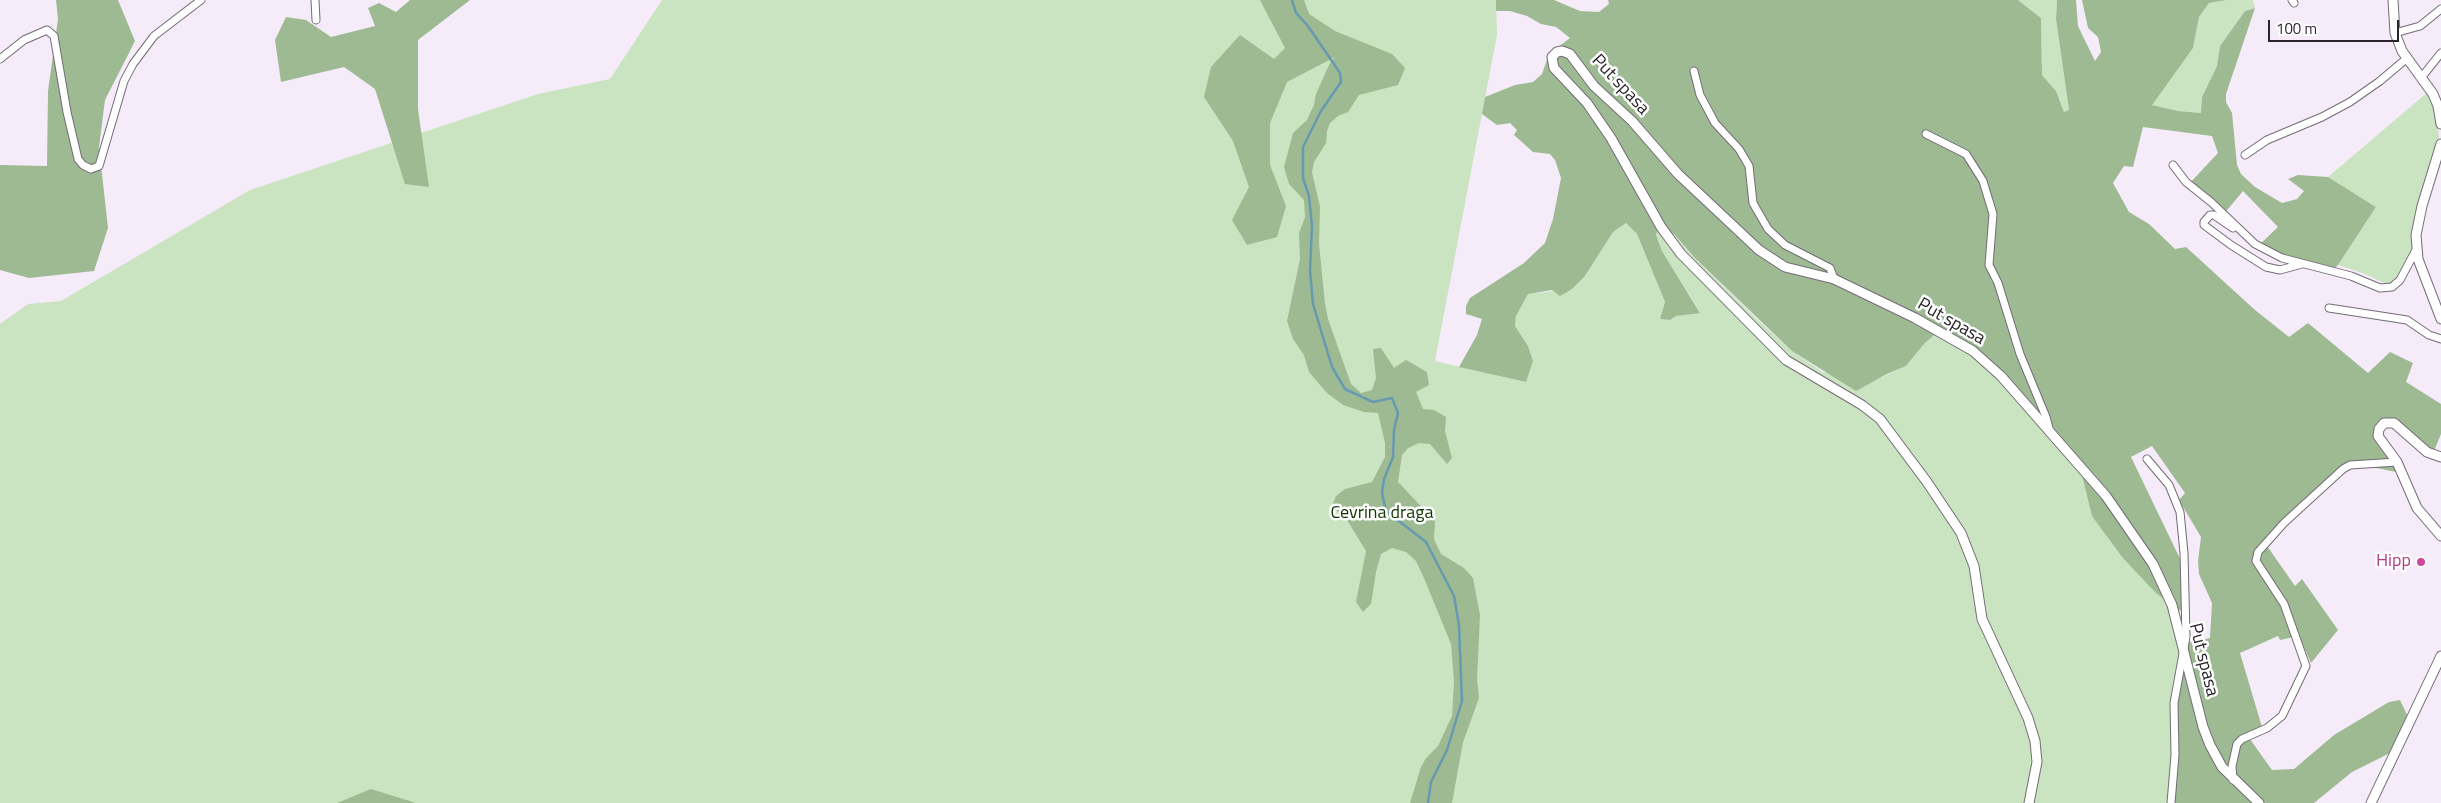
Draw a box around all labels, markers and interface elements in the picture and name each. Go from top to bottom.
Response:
scale bar [2271,10,2402,42]
text: 100 m [2276,17,2317,40]
street label: Put spasa [1587,50,1653,120]
street label: Put spasa [1913,294,1989,350]
park label: Cevrina draga [1330,503,1434,525]
place label: Hipp [2376,551,2411,573]
marker: Hipp [2415,556,2427,568]
street label: Put spasa [2183,621,2223,699]

